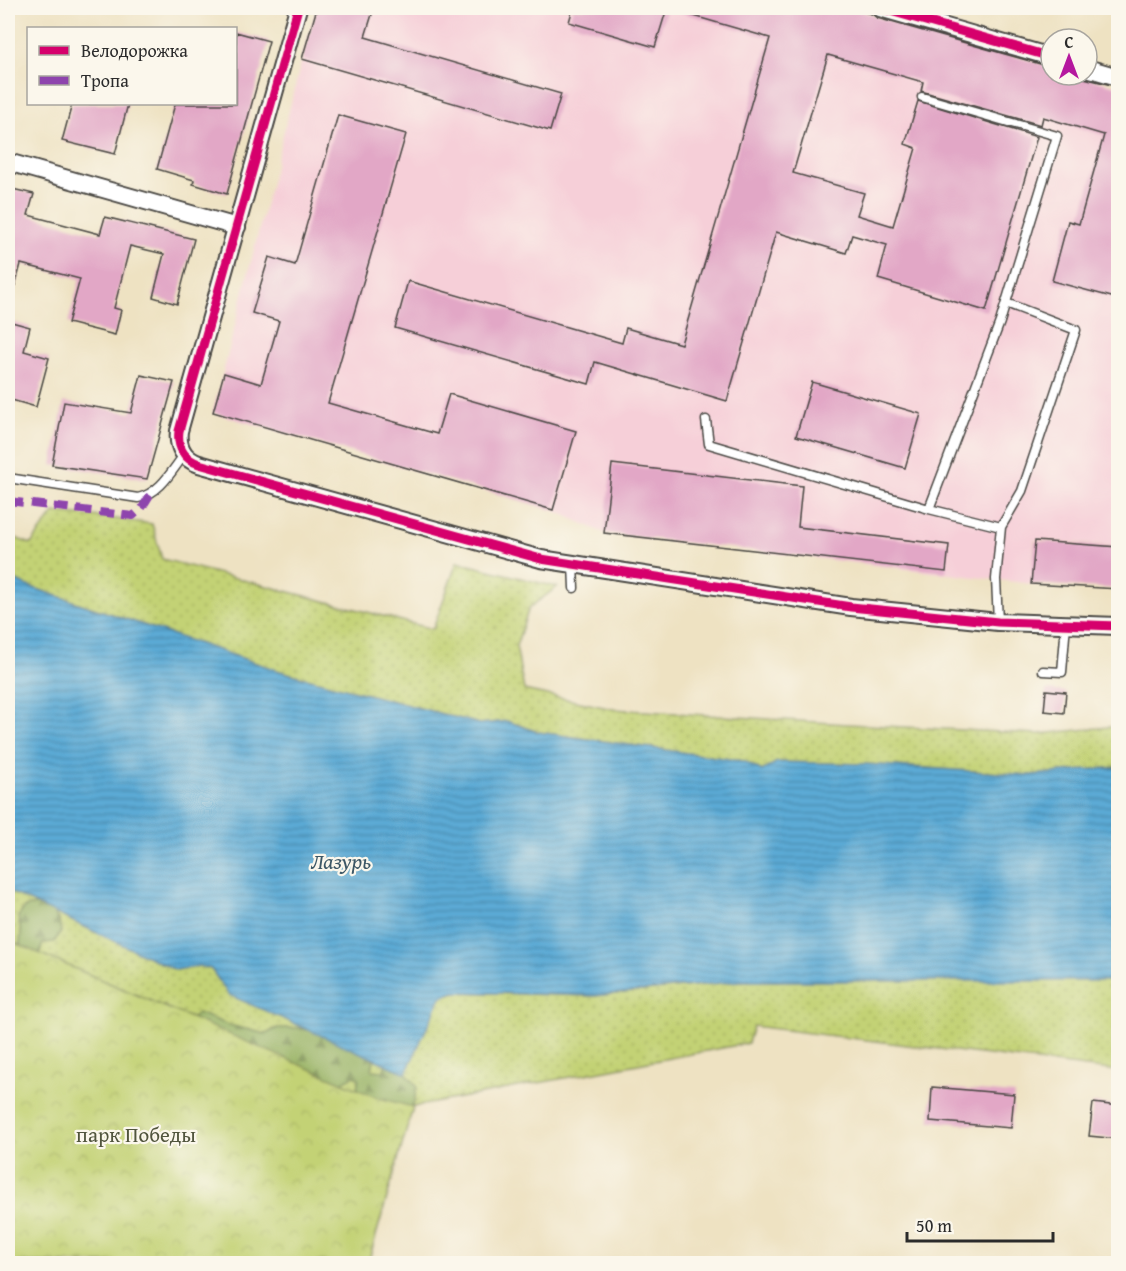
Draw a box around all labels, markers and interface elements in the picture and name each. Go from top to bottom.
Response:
legend [27,27,237,105]
north arrow [1039,27,1099,87]
text: С [1064,30,1074,54]
text: Велодорожка [81,37,188,64]
text: Тропа [81,67,129,94]
water label: Лазурь [311,845,371,877]
park label: парк Победы [76,1119,196,1150]
scale bar [907,1205,1052,1243]
text: 50 m [916,1212,952,1239]

